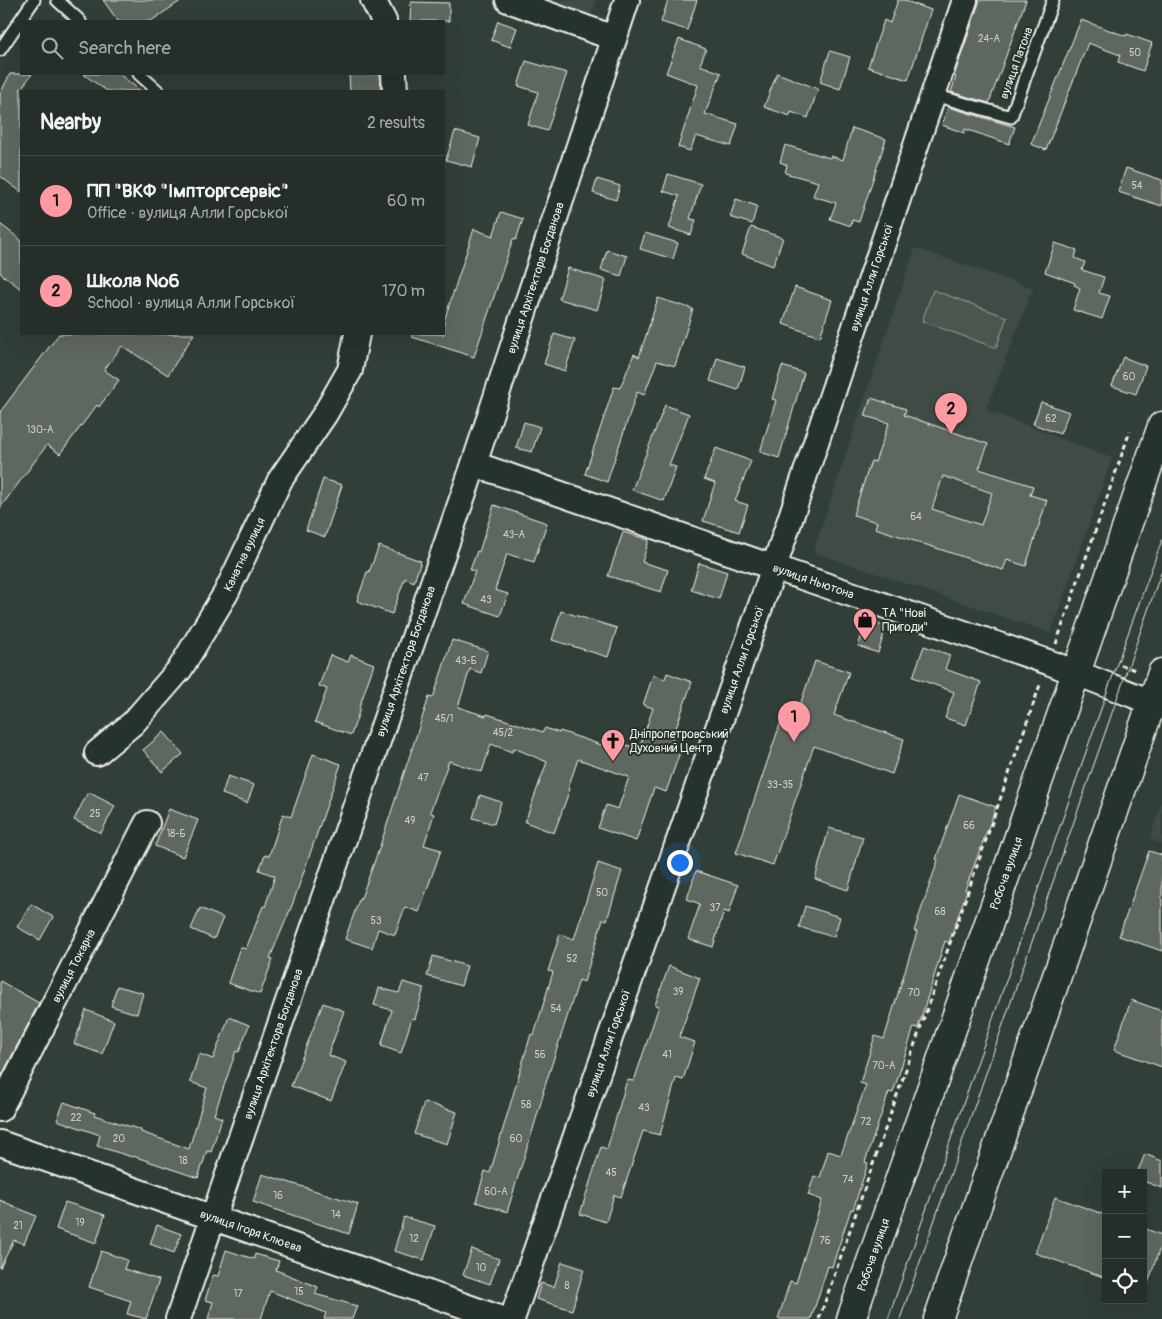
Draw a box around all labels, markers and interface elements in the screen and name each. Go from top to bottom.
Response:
search box [20,20,445,75]
street label: вулиця Патона [997,25,1037,101]
house number: 24-А [978,33,1001,45]
icon: search [38,34,66,62]
text: Search here [78,36,171,60]
house number: 50 [1129,47,1141,59]
text: Nearby [40,109,101,136]
text: 2 results [367,113,425,133]
text: ПП "ВКФ "Імпторгсервіс" [87,179,289,203]
house number: 54 [1131,180,1143,192]
text: 1 [53,191,59,211]
text: 60 m [387,191,425,211]
street label: вулиця Архітектора Богданова [504,200,568,355]
text: Office · вулиця Алли Горської [87,203,289,223]
street label: вулиця Алли Горської [847,222,897,333]
text: Школа №6 [87,269,180,293]
text: 2 [52,281,60,301]
text: 170 m [382,281,425,301]
text: School · вулиця Алли Горської [87,293,296,313]
house number: 60 [1123,371,1135,383]
pin: 2 [935,393,967,434]
house number: 62 [1045,413,1057,425]
house number: 130-А [26,424,54,436]
house number: 64 [910,511,922,523]
street label: Канатна вулиця [221,515,269,594]
house number: 43-А [503,529,526,541]
street label: вулиця Ньютона [771,561,856,603]
street label: вулиця Архітектора Богданова [373,584,439,739]
house number: 43 [480,594,492,606]
street label: вулиця Алли Горської [716,604,768,716]
place label: ТА "Нові Пригоди" [882,606,928,635]
shop icon: ТА "Нові Пригоди" [852,607,878,641]
house number: 43-Б [455,655,477,667]
pin: 1 [778,701,810,742]
house number: 45/1 [435,713,453,725]
house number: 45/2 [493,727,514,739]
place label: Дніпропетровський Духовний Центр [629,727,729,756]
church icon: Дніпропетровський Духовний Центр [600,728,626,762]
house number: 47 [417,772,429,784]
house number: 33-35 [767,779,793,791]
house number: 25 [89,808,101,820]
house number: 49 [405,815,415,827]
house number: 66 [963,820,975,832]
house number: 18-Б [166,828,186,840]
street label: Робоча вулиця [987,835,1026,912]
your location [667,850,693,876]
house number: 50 [596,887,608,899]
house number: 37 [710,902,721,914]
house number: 68 [935,906,945,918]
house number: 53 [371,915,382,927]
street label: вулиця Токарна [49,926,99,1005]
house number: 52 [566,953,578,965]
street label: вулиця Архітектора Богданова [241,966,307,1122]
house number: 39 [673,986,683,998]
house number: 70 [908,987,920,999]
street label: вулиця Алли Горської [583,988,634,1099]
house number: 54 [550,1003,562,1015]
house number: 56 [534,1049,546,1061]
house number: 41 [662,1049,672,1061]
house number: 70-А [873,1060,896,1072]
house number: 58 [521,1099,531,1111]
house number: 43 [638,1102,650,1114]
house number: 22 [70,1112,82,1124]
house number: 72 [861,1116,872,1128]
house number: 20 [113,1133,125,1145]
house number: 60 [510,1133,522,1145]
house number: 18 [179,1155,187,1167]
house number: 45 [605,1167,617,1179]
map controls [1102,1169,1147,1304]
button: + [1102,1169,1147,1214]
house number: 74 [842,1174,854,1186]
house number: 60-А [484,1186,508,1198]
house number: 16 [273,1190,283,1202]
street label: вулиця Ігоря Клюєва [198,1207,304,1256]
house number: 14 [331,1209,341,1221]
button: − [1102,1214,1147,1259]
street label: Робоча вулиця [854,1216,894,1293]
house number: 19 [75,1217,85,1229]
house number: 21 [13,1220,23,1232]
house number: 12 [409,1233,419,1245]
house number: 76 [819,1235,831,1247]
button: locate [1102,1259,1147,1304]
house number: 10 [476,1262,487,1274]
house number: 8 [564,1280,570,1292]
house number: 15 [294,1286,304,1298]
house number: 17 [233,1288,243,1300]

